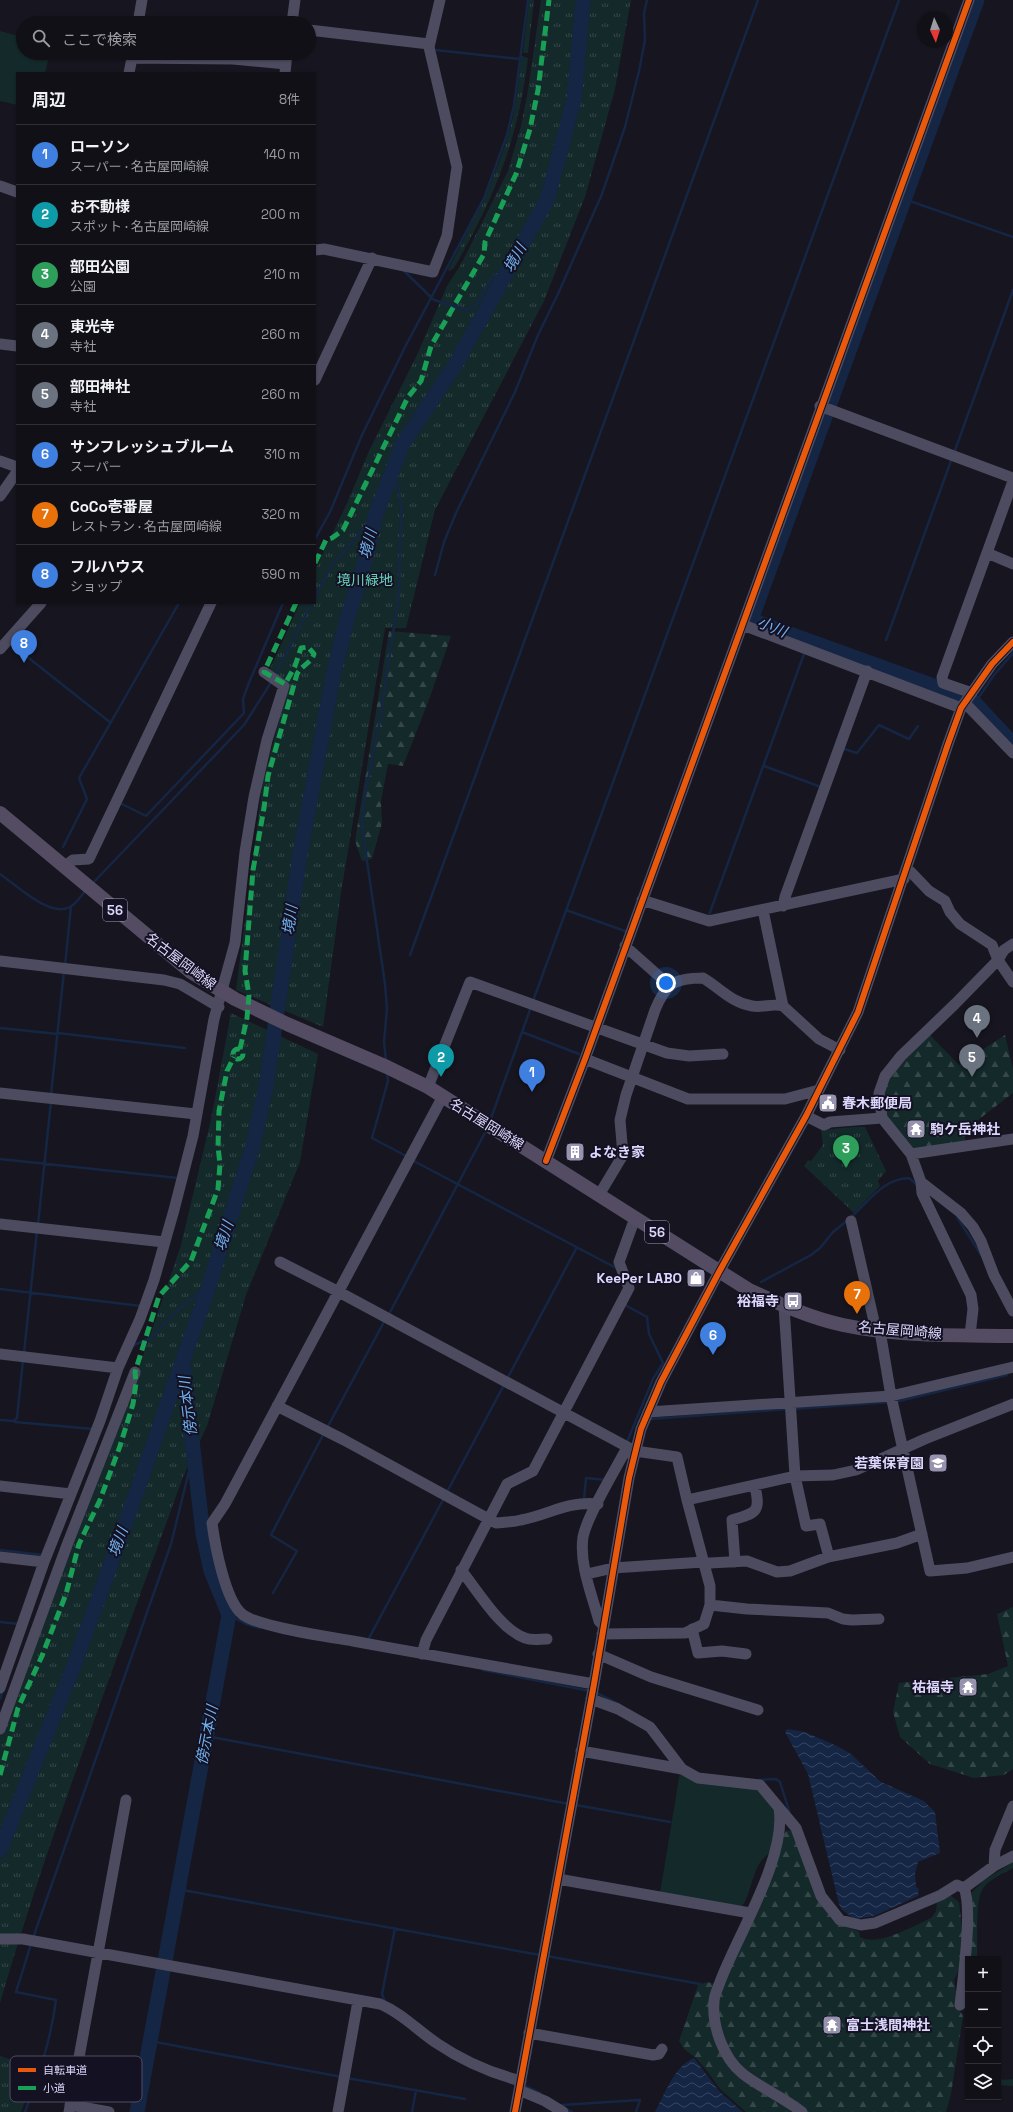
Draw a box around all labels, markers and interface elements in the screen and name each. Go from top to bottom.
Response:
north arrow [917,12,953,48]
search box [16,16,316,60]
icon: search [30,27,52,49]
text: ここで検索 [62,30,137,49]
text: 周辺 [32,89,66,111]
text: 8件 [279,91,300,108]
text: ローソン [70,137,130,156]
text: 1 [42,146,48,163]
text: 140 m [264,146,300,163]
text: スーパー · 名古屋岡崎線 [70,158,209,175]
text: お不動様 [70,197,130,216]
text: 2 [41,206,49,223]
text: 200 m [261,206,300,223]
text: スポット · 名古屋岡崎線 [70,218,209,235]
water label: 境川 [499,238,531,275]
text: 部田公園 [70,257,130,276]
text: 3 [41,266,49,283]
text: 210 m [264,266,300,283]
text: 公園 [70,278,96,295]
text: 東光寺 [70,317,115,336]
text: 4 [41,326,49,343]
text: 260 m [261,326,300,343]
text: 寺社 [70,338,96,355]
text: 部田神社 [70,377,130,396]
text: 5 [41,386,49,403]
text: 260 m [261,386,300,403]
text: 寺社 [70,398,96,415]
text: サンフレッシュブルーム [70,437,234,456]
text: 6 [41,446,49,463]
text: 310 m [264,446,300,463]
text: スーパー [70,458,122,475]
text: CoCo壱番屋 [70,497,153,516]
text: 7 [41,506,49,523]
text: 320 m [261,506,300,523]
text: レストラン · 名古屋岡崎線 [70,518,222,535]
water label: 境川 [354,525,381,561]
text: フルハウス [70,557,145,576]
text: 8 [41,566,49,583]
text: 590 m [261,566,300,583]
park label: 境川緑地 [337,571,393,589]
text: ショップ [70,578,122,595]
water label: 小川 [755,612,792,642]
pin: 8 [11,630,37,663]
road number: 56 [103,899,127,921]
water label: 境川 [278,902,301,936]
street label: 名古屋岡崎線 [142,929,220,993]
your location [656,973,676,993]
pin: 4 [964,1005,990,1038]
pin: 2 [428,1044,454,1077]
pin: 5 [959,1044,985,1077]
pin: 1 [519,1059,545,1092]
public building icon: 春木郵便局 [817,1092,839,1114]
street label: 名古屋岡崎線 [447,1094,527,1154]
place label: 春木郵便局 [842,1094,912,1112]
temple icon: 駒ケ岳神社 [905,1118,927,1140]
place label: 駒ケ岳神社 [930,1120,1000,1138]
pin: 3 [833,1135,859,1168]
building icon: よなき家 [564,1141,586,1163]
place label: よなき家 [589,1143,645,1161]
water label: 境川 [210,1217,238,1253]
road number: 56 [645,1221,669,1243]
shop icon: KeePer LABO [685,1267,707,1289]
place label: KeePer LABO [597,1269,682,1287]
pin: 7 [844,1281,870,1314]
bus stop icon: 裕福寺 [782,1290,804,1312]
place label: 裕福寺 [737,1292,779,1310]
street label: 名古屋岡崎線 [857,1317,943,1343]
pin: 6 [700,1322,726,1355]
water label: 傍示本川 [174,1373,201,1437]
school or university icon: 若葉保育園 [927,1452,949,1474]
place label: 若葉保育園 [854,1454,924,1472]
water label: 境川 [103,1523,132,1559]
temple icon: 祐福寺 [957,1676,979,1698]
place label: 祐福寺 [912,1678,954,1696]
water label: 傍示本川 [191,1702,222,1766]
map controls [965,1956,1001,2100]
button: + [965,1956,1001,1992]
button: − [965,1992,1001,2028]
temple icon: 富士浅間神社 [821,2014,843,2036]
place label: 富士浅間神社 [846,2016,930,2034]
button: locate [965,2028,1001,2064]
legend [10,2056,142,2102]
text: 自転車道 [43,2063,87,2077]
button: layers [965,2064,1001,2100]
text: 小道 [43,2081,65,2095]

